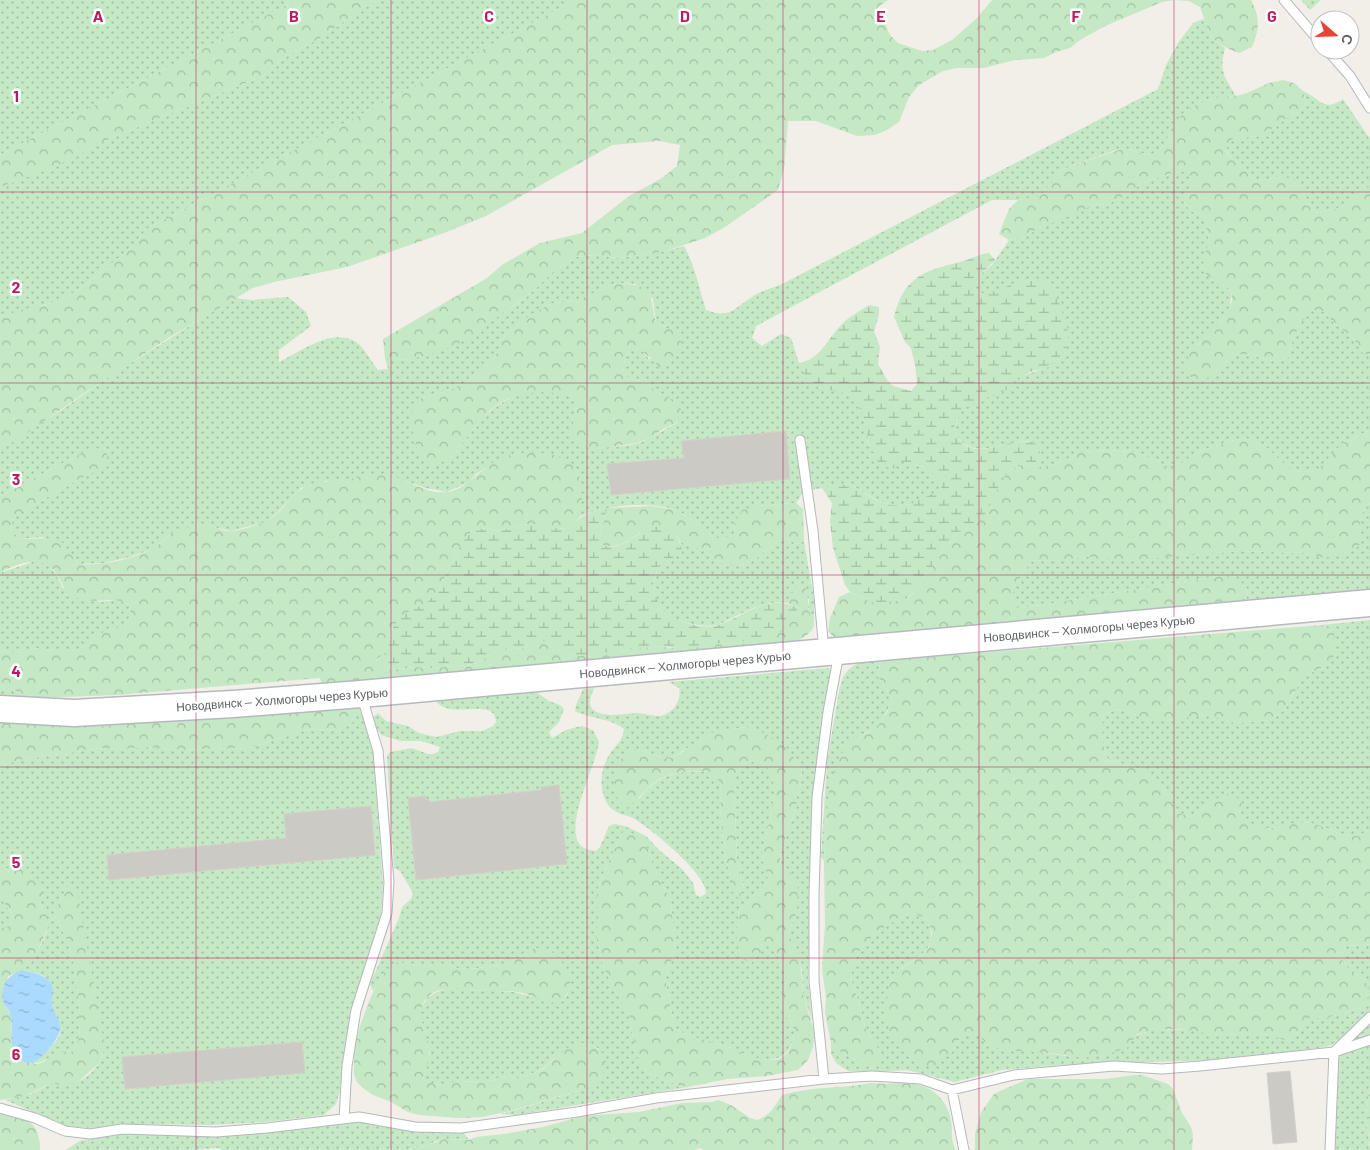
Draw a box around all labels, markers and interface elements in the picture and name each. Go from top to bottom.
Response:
text: A [93,6,104,25]
text: B [289,6,299,25]
text: C [484,6,494,25]
text: D [680,6,690,25]
text: E [876,6,886,25]
text: F [1072,6,1081,25]
text: G [1267,6,1277,25]
north arrow [1310,10,1360,60]
text: С [1338,32,1357,47]
text: 1 [13,86,19,105]
text: 2 [12,277,21,296]
text: 3 [12,469,20,488]
street label: Новодвинск — Холмогоры через Курью [983,612,1195,645]
street label: Новодвинск — Холмогоры через Курью [579,648,791,681]
text: 4 [11,661,21,680]
street label: Новодвинск — Холмогоры через Курью [176,685,388,714]
text: 5 [12,852,21,871]
text: 6 [12,1044,21,1063]

